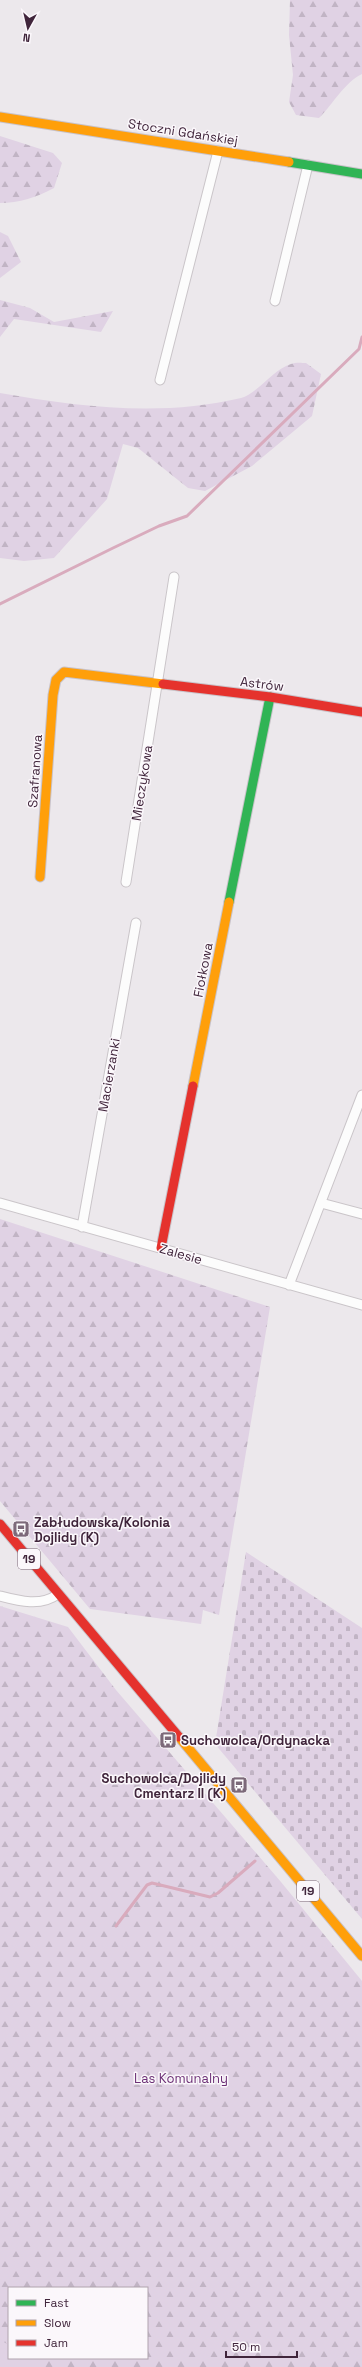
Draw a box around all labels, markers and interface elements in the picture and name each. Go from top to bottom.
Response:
north arrow [8,8,48,48]
text: N [22,30,31,45]
street label: Stoczni Gdańskiej [127,115,239,149]
street label: Astrów [239,673,285,695]
street label: Szafranowa [24,733,46,808]
street label: Mieczykowa [128,743,156,822]
street label: Fiołkowa [189,941,217,999]
street label: Macierzanki [94,1037,124,1113]
street label: Zalesie [158,1240,204,1268]
place label: Zabłudowska/Kolonia Dojlidy (K) [34,1514,171,1546]
bus stop icon: Zabłudowska/Kolonia Dojlidy (K) [11,1519,31,1539]
road number: 19 [18,1549,40,1569]
bus stop icon: Suchowolca/Ordynacka [158,1730,178,1750]
place label: Suchowolca/Ordynacka [181,1732,330,1749]
place label: Suchowolca/Dojlidy Cmentarz II (K) [101,1770,226,1802]
bus stop icon: Suchowolca/Dojlidy Cmentarz II (K) [229,1775,249,1795]
road number: 19 [297,1881,319,1901]
park label: Las Komunalny [134,2070,228,2087]
legend [8,2287,148,2359]
text: Fast [44,2295,69,2311]
text: Slow [44,2315,71,2331]
scale bar [226,2333,297,2359]
text: Jam [44,2335,68,2351]
text: 50 m [232,2339,260,2355]

